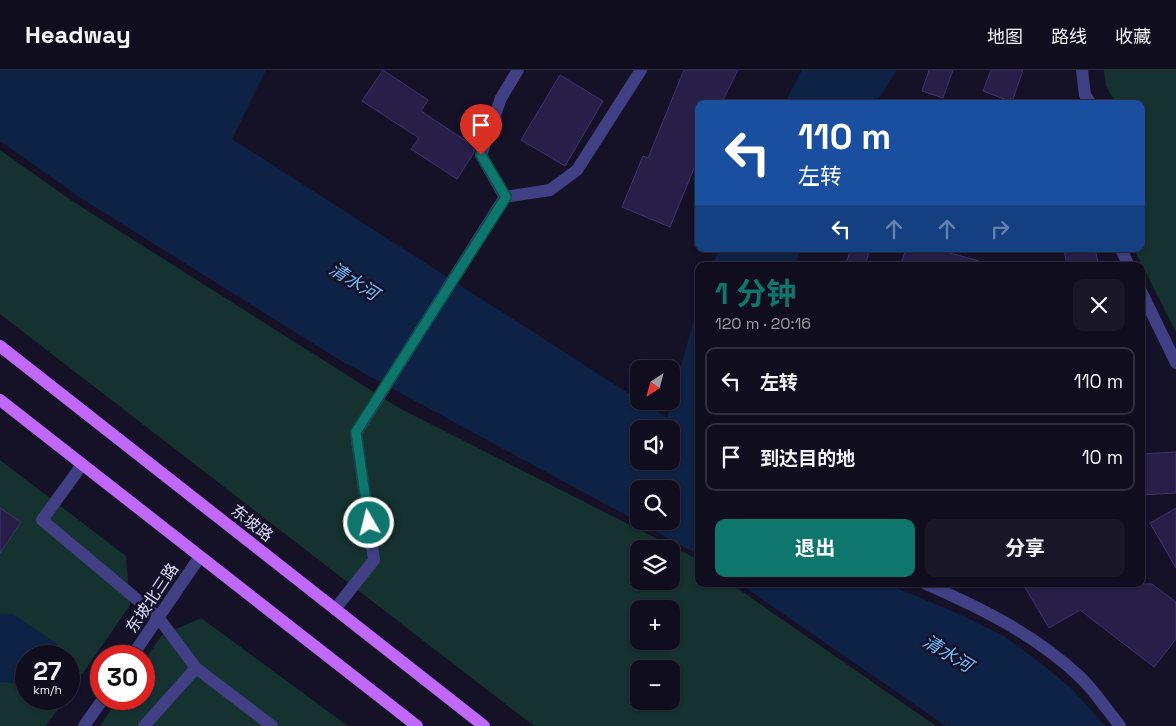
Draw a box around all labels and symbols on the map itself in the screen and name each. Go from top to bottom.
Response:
pin [460,104,502,155]
water label: 清水河 [325,257,386,307]
north arrow [630,360,680,410]
position arrow [342,496,394,548]
street label: 东坡路 [227,500,277,546]
street label: 东坡北三路 [121,559,183,637]
water label: 清水河 [919,629,980,678]
speed limit sign: 30 [90,645,155,710]

